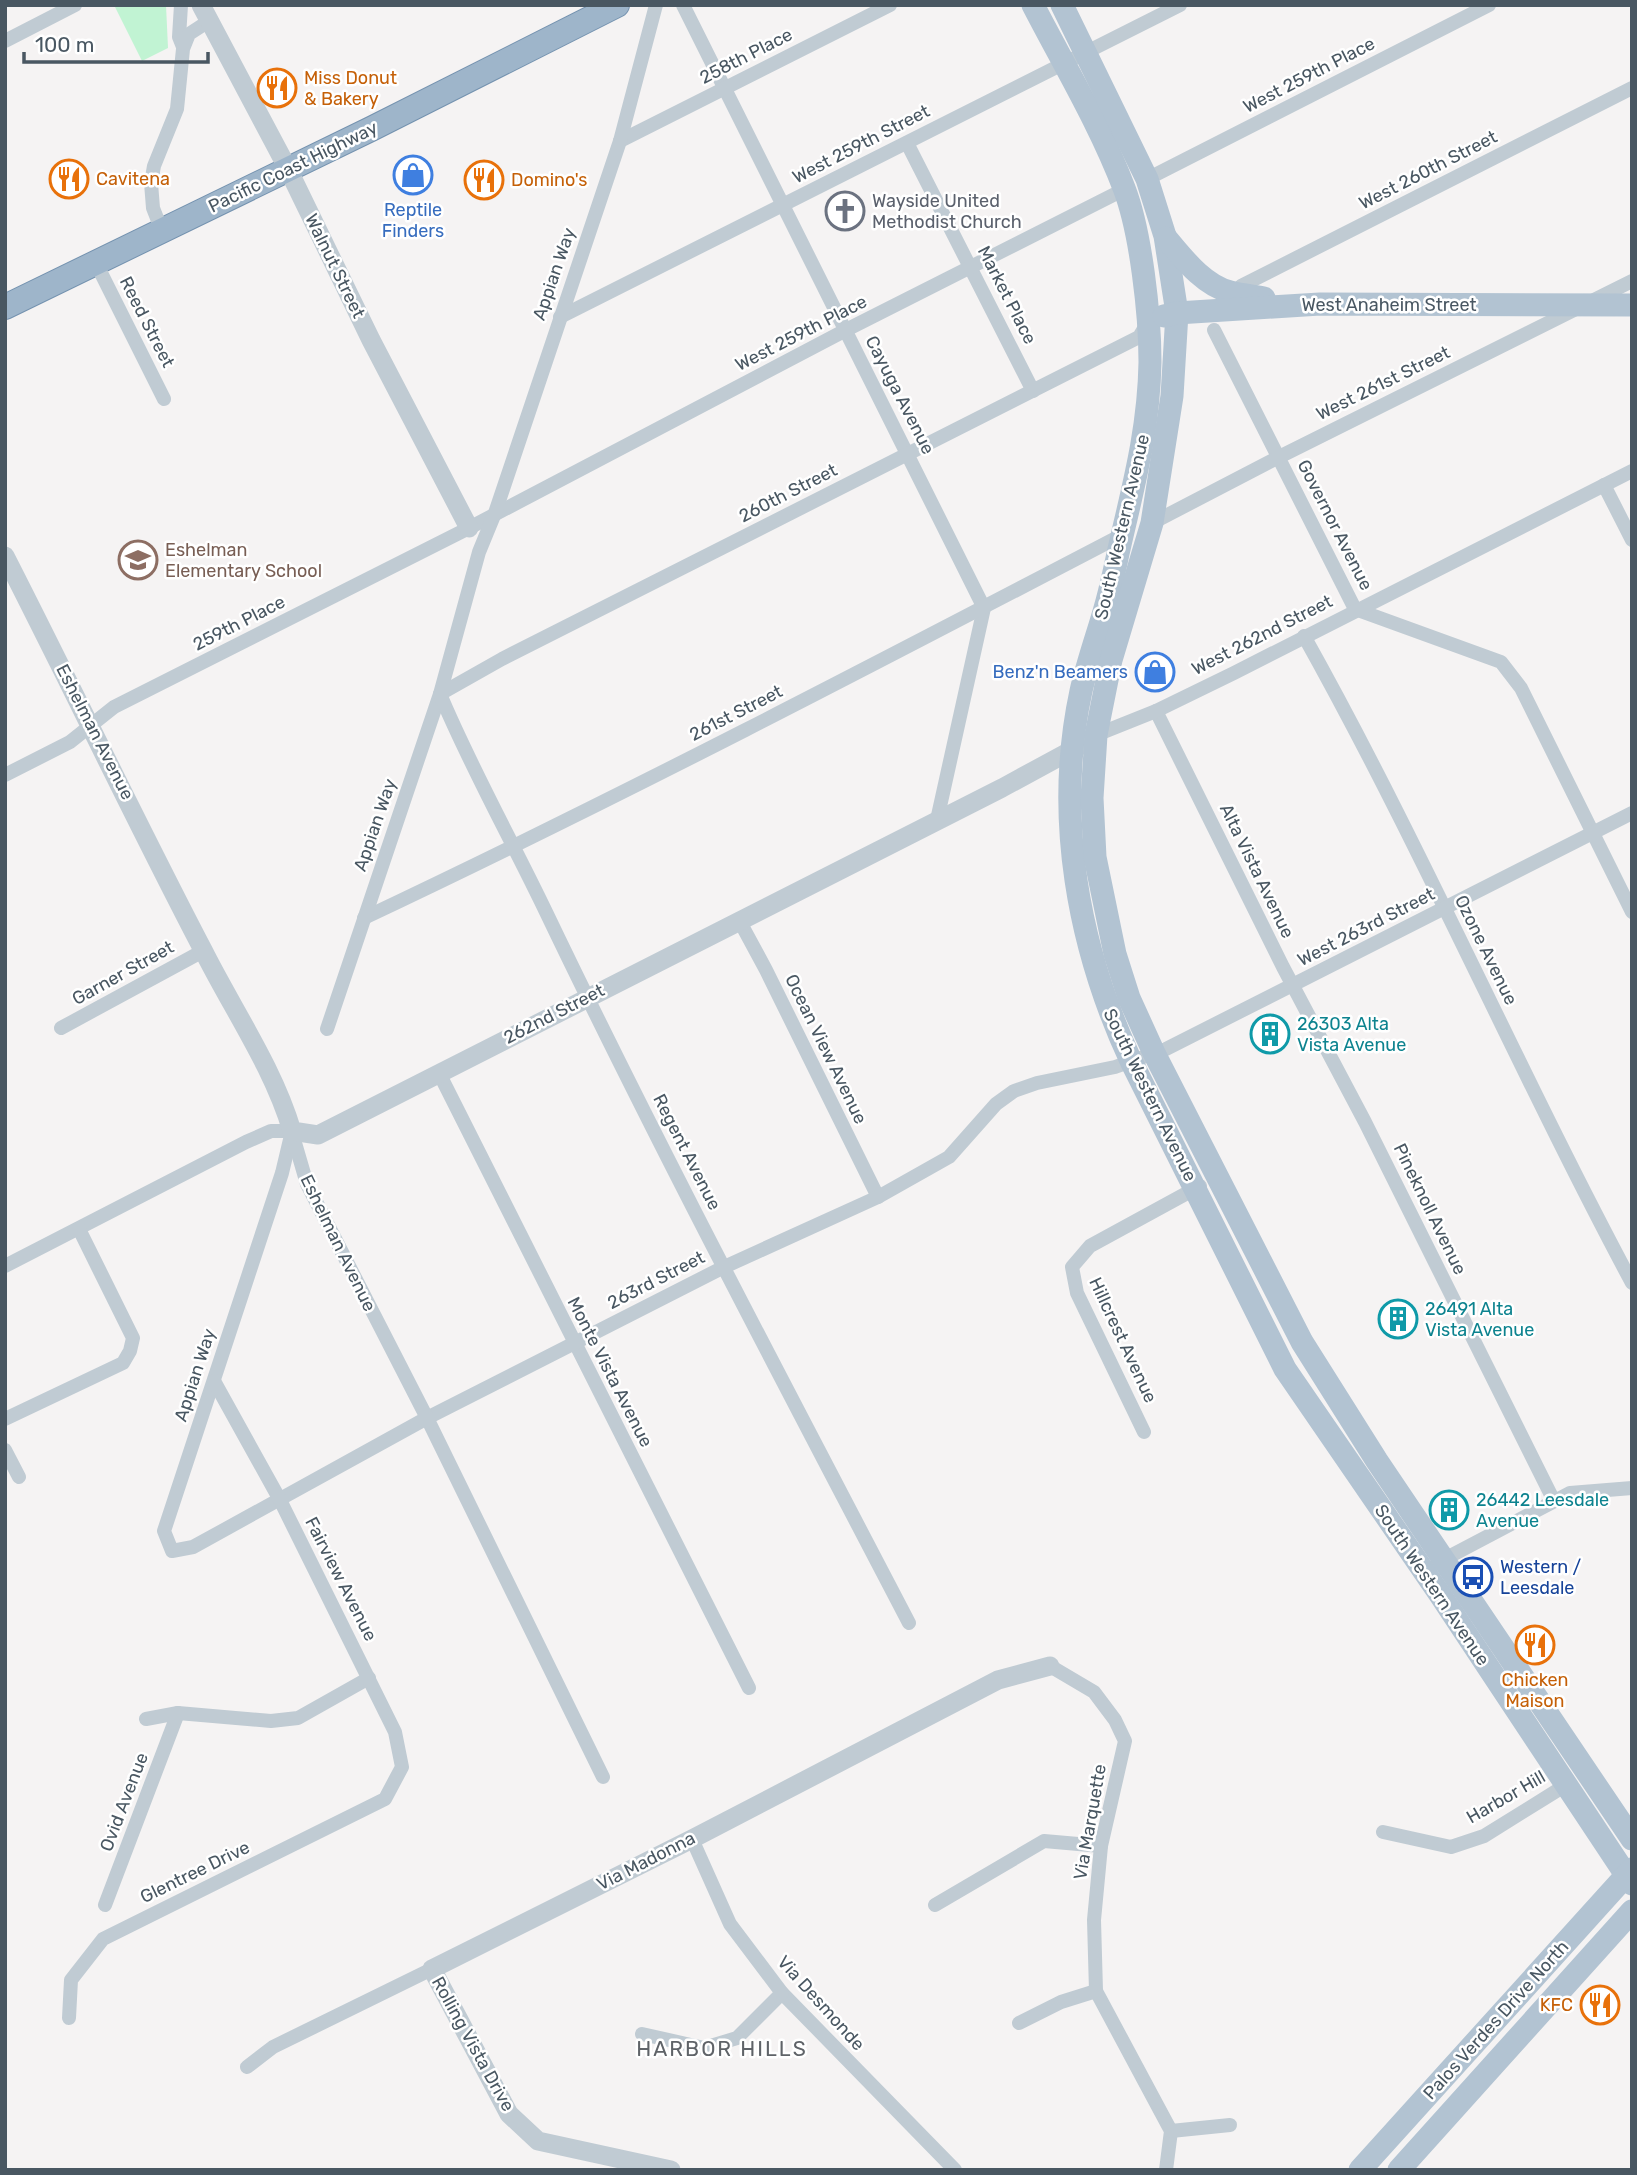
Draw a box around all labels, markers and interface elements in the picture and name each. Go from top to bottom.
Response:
scale bar [24,21,208,65]
street label: 258th Place [696,23,796,89]
text: 100 m [35,32,94,57]
street label: West 259th Place [1239,32,1379,118]
restaurant icon: Miss Donut & Bakery [256,67,298,109]
place label: Miss Donut & Bakery [304,67,397,110]
street label: West 259th Street [789,100,933,188]
street label: Pacific Coast Highway [205,116,381,218]
street label: West 260th Street [1355,126,1501,214]
shop icon: Reptile Finders [392,154,434,196]
restaurant icon: Cavitena [48,158,90,200]
restaurant icon: Domino's [463,159,505,201]
place label: Cavitena [96,168,170,190]
place label: Domino's [511,169,588,191]
church icon: Wayside United Methodist Church [824,190,866,232]
place label: Wayside United Methodist Church [872,190,1022,233]
place label: Reptile Finders [382,199,444,242]
street label: Walnut Street [300,210,370,322]
street label: Appian Way [528,225,580,323]
street label: Market Place [973,242,1041,348]
street label: Reed Street [115,273,179,371]
street label: West 259th Place [731,290,871,376]
street label: West Anaheim Street [1301,294,1477,316]
street label: Cayuga Avenue [861,332,939,458]
street label: West 261st Street [1313,341,1453,425]
street label: South Western Avenue [1090,432,1154,622]
street label: Governor Avenue [1293,456,1377,594]
street label: 260th Street [735,459,841,527]
school or university icon: Eshelman Elementary School [117,539,159,581]
place label: Eshelman Elementary School [165,539,322,582]
street label: 259th Place [189,590,289,656]
street label: West 262nd Street [1188,590,1336,680]
shop icon: Benz'n Beamers [1134,651,1176,693]
street label: Eshelman Avenue [51,660,139,804]
place label: Benz'n Beamers [993,661,1128,683]
street label: 261st Street [686,680,786,746]
street label: Appian Way [349,776,401,874]
street label: Alta Vista Avenue [1215,800,1299,942]
street label: West 263rd Street [1294,883,1438,971]
street label: Ozone Avenue [1450,891,1522,1009]
street label: Garner Street [68,936,178,1010]
street label: Ocean View Avenue [780,971,872,1127]
street label: 262nd Street [500,979,608,1049]
street label: South Western Avenue [1099,1005,1201,1185]
building icon: 26303 Alta Vista Avenue [1249,1013,1291,1055]
place label: 26303 Alta Vista Avenue [1297,1013,1406,1056]
street label: Regent Avenue [648,1090,726,1214]
street label: Pineknoll Avenue [1389,1140,1471,1278]
street label: Eshelman Avenue [295,1171,381,1315]
street label: 263rd Street [604,1246,708,1314]
street label: Hillcrest Avenue [1084,1274,1162,1406]
street label: Monte Vista Avenue [563,1293,657,1451]
building icon: 26491 Alta Vista Avenue [1377,1298,1419,1340]
place label: 26491 Alta Vista Avenue [1425,1298,1534,1341]
street label: Appian Way [170,1326,220,1424]
building icon: 26442 Leesdale Avenue [1428,1489,1470,1531]
place label: 26442 Leesdale Avenue [1476,1489,1609,1532]
street label: South Western Avenue [1370,1500,1494,1670]
street label: Fairview Avenue [300,1513,382,1645]
bus stop icon: Western / Leesdale [1452,1556,1494,1598]
place label: Western / Leesdale [1500,1556,1582,1599]
restaurant icon: Chicken Maison [1514,1624,1556,1666]
place label: Chicken Maison [1501,1669,1569,1712]
street label: Ovid Avenue [95,1749,153,1855]
street label: Via Marquette [1069,1762,1111,1882]
street label: Harbor Hill [1463,1766,1549,1828]
street label: Via Madonna [593,1827,699,1895]
street label: Glentree Drive [137,1836,253,1908]
street label: Palos Verdes Drive North [1419,1936,1573,2104]
street label: Via Desmonde [773,1951,869,2055]
street label: Rolling Vista Drive [427,1973,519,2115]
restaurant icon: KFC [1579,1984,1621,2026]
place label: KFC [1540,1994,1573,2016]
district label: HARBOR HILLS [636,2036,808,2061]

